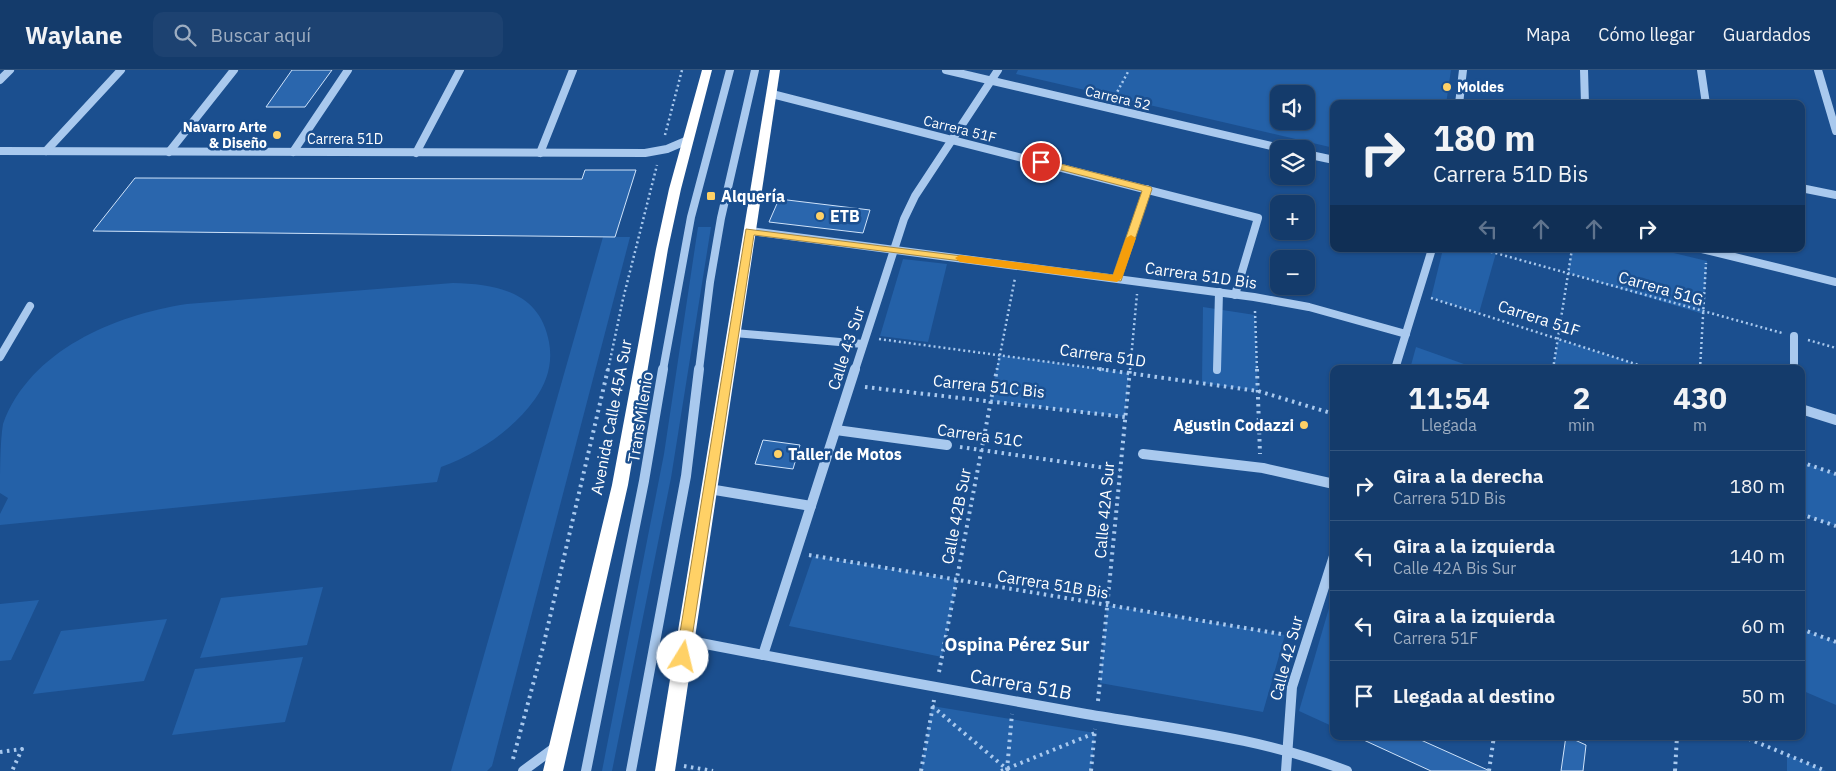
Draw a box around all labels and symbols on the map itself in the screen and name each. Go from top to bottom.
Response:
place label: Moldes [1457,78,1504,96]
marker: Moldes [1441,81,1453,93]
street label: Carrera 52 [1083,82,1153,114]
street label: Carrera 51F [922,111,999,147]
place label: Navarro Arte & Diseño [183,118,267,152]
marker: Navarro Arte & Diseño [271,129,283,141]
street label: Carrera 51D [307,130,383,148]
pin [1020,141,1062,183]
place label: Alquería [721,186,785,206]
marker: Alquería [705,190,717,202]
place label: ETB [830,206,860,226]
marker: ETB [814,210,826,222]
street label: Carrera 51D Bis [1144,257,1258,293]
street label: Carrera 51G [1616,266,1706,310]
street label: Carrera 51F [1495,295,1583,341]
street label: Calle 43 Sur [823,303,869,392]
street label: Avenida Calle 45A Sur [586,337,636,497]
street label: Carrera 51D [1059,339,1147,371]
street label: TransMilenio [623,370,657,464]
street label: Carrera 51C Bis [932,370,1046,402]
place label: Agustin Codazzi [1173,415,1294,435]
street label: Carrera 51C [936,419,1024,451]
marker: Agustin Codazzi [1298,419,1310,431]
place label: Taller de Motos [788,444,902,464]
marker: Taller de Motos [772,448,784,460]
street label: Calle 42A Sur [1090,461,1118,559]
street label: Calle 42B Sur [937,466,975,566]
street label: Carrera 51B Bis [996,565,1110,603]
street label: Calle 42 Sur [1265,613,1307,703]
position arrow [656,630,708,682]
district label: Ospina Pérez Sur [945,633,1089,656]
street label: Carrera 51B [968,663,1074,705]

